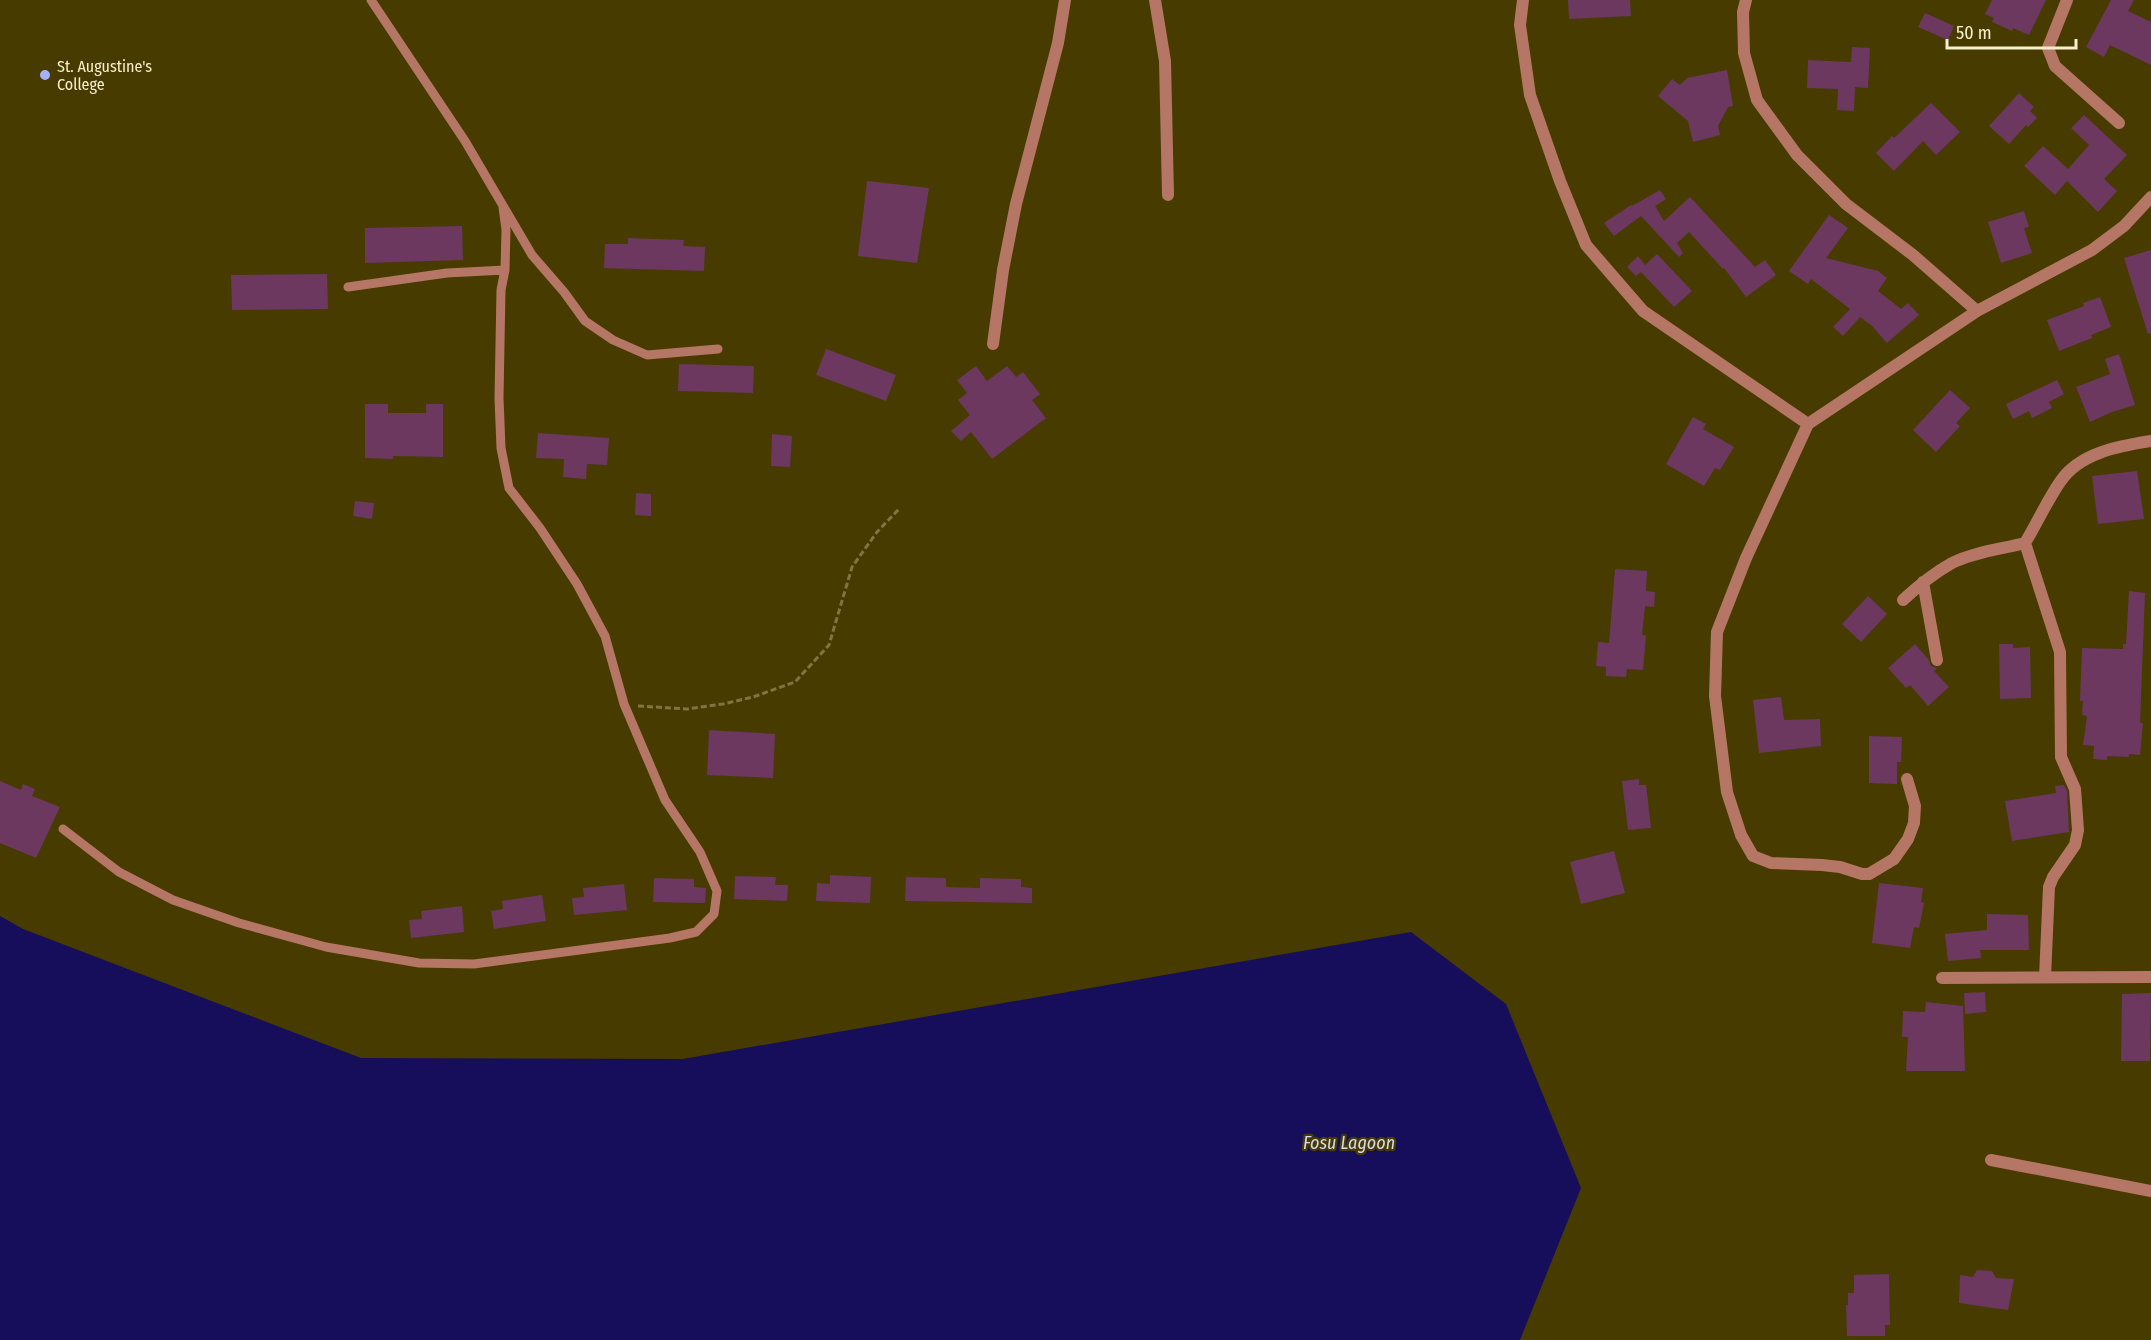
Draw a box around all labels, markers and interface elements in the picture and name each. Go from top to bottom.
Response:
scale bar [1947,12,2076,50]
text: 50 m [1956,22,1992,44]
place label: St. Augustine's College [57,57,152,94]
marker: St. Augustine's College [38,68,52,82]
water label: Fosu Lagoon [1303,1132,1395,1154]

